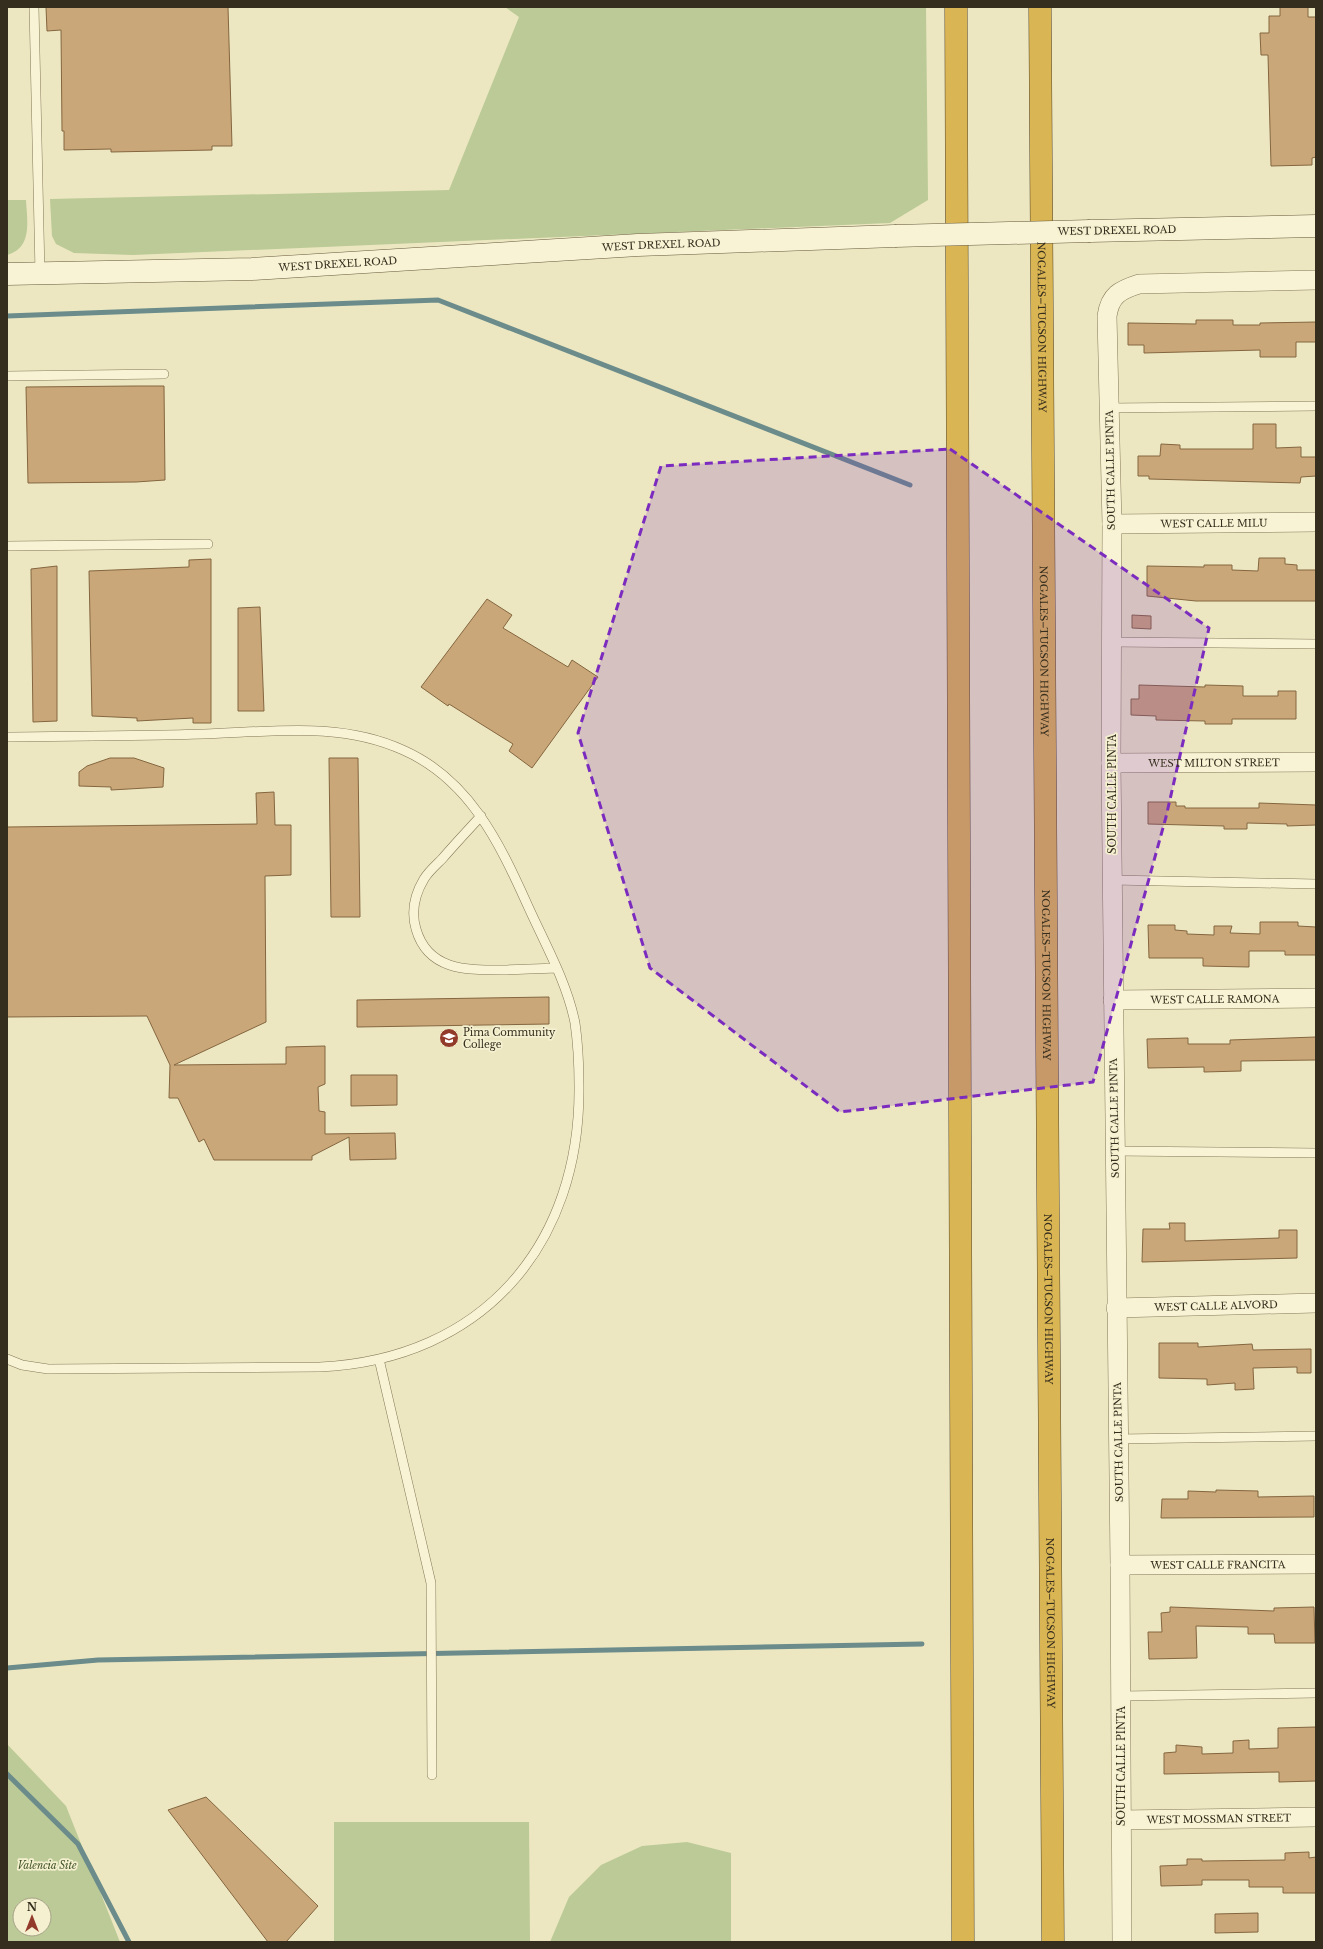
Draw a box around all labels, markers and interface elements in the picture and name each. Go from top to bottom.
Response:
street label: WEST DREXEL ROAD [1057,223,1177,238]
street label: WEST DREXEL ROAD [601,236,721,254]
street label: NOGALES–TUCSON HIGHWAY [1035,241,1049,413]
street label: WEST DREXEL ROAD [277,254,398,274]
street label: SOUTH CALLE PINTA [1103,410,1118,530]
street label: WEST CALLE MILU [1159,516,1268,531]
street label: NOGALES–TUCSON HIGHWAY [1037,565,1051,737]
street label: SOUTH CALLE PINTA [1106,734,1119,854]
street label: WEST MILTON STREET [1147,756,1280,770]
street label: NOGALES–TUCSON HIGHWAY [1039,889,1053,1061]
street label: WEST CALLE RAMONA [1150,992,1280,1007]
place label: Pima Community College [463,1026,556,1051]
school or university icon: Pima Community College [438,1027,460,1049]
street label: SOUTH CALLE PINTA [1107,1058,1122,1178]
street label: NOGALES–TUCSON HIGHWAY [1041,1213,1055,1385]
street label: WEST CALLE ALVORD [1153,1298,1278,1314]
street label: SOUTH CALLE PINTA [1111,1382,1126,1502]
street label: NOGALES–TUCSON HIGHWAY [1043,1537,1057,1709]
street label: WEST CALLE FRANCITA [1149,1558,1286,1572]
street label: SOUTH CALLE PINTA [1115,1706,1128,1826]
street label: WEST MOSSMAN STREET [1146,1811,1291,1827]
park label: Valencia Site [17,1859,77,1872]
north arrow [12,1897,52,1937]
text: N [27,1900,38,1914]

